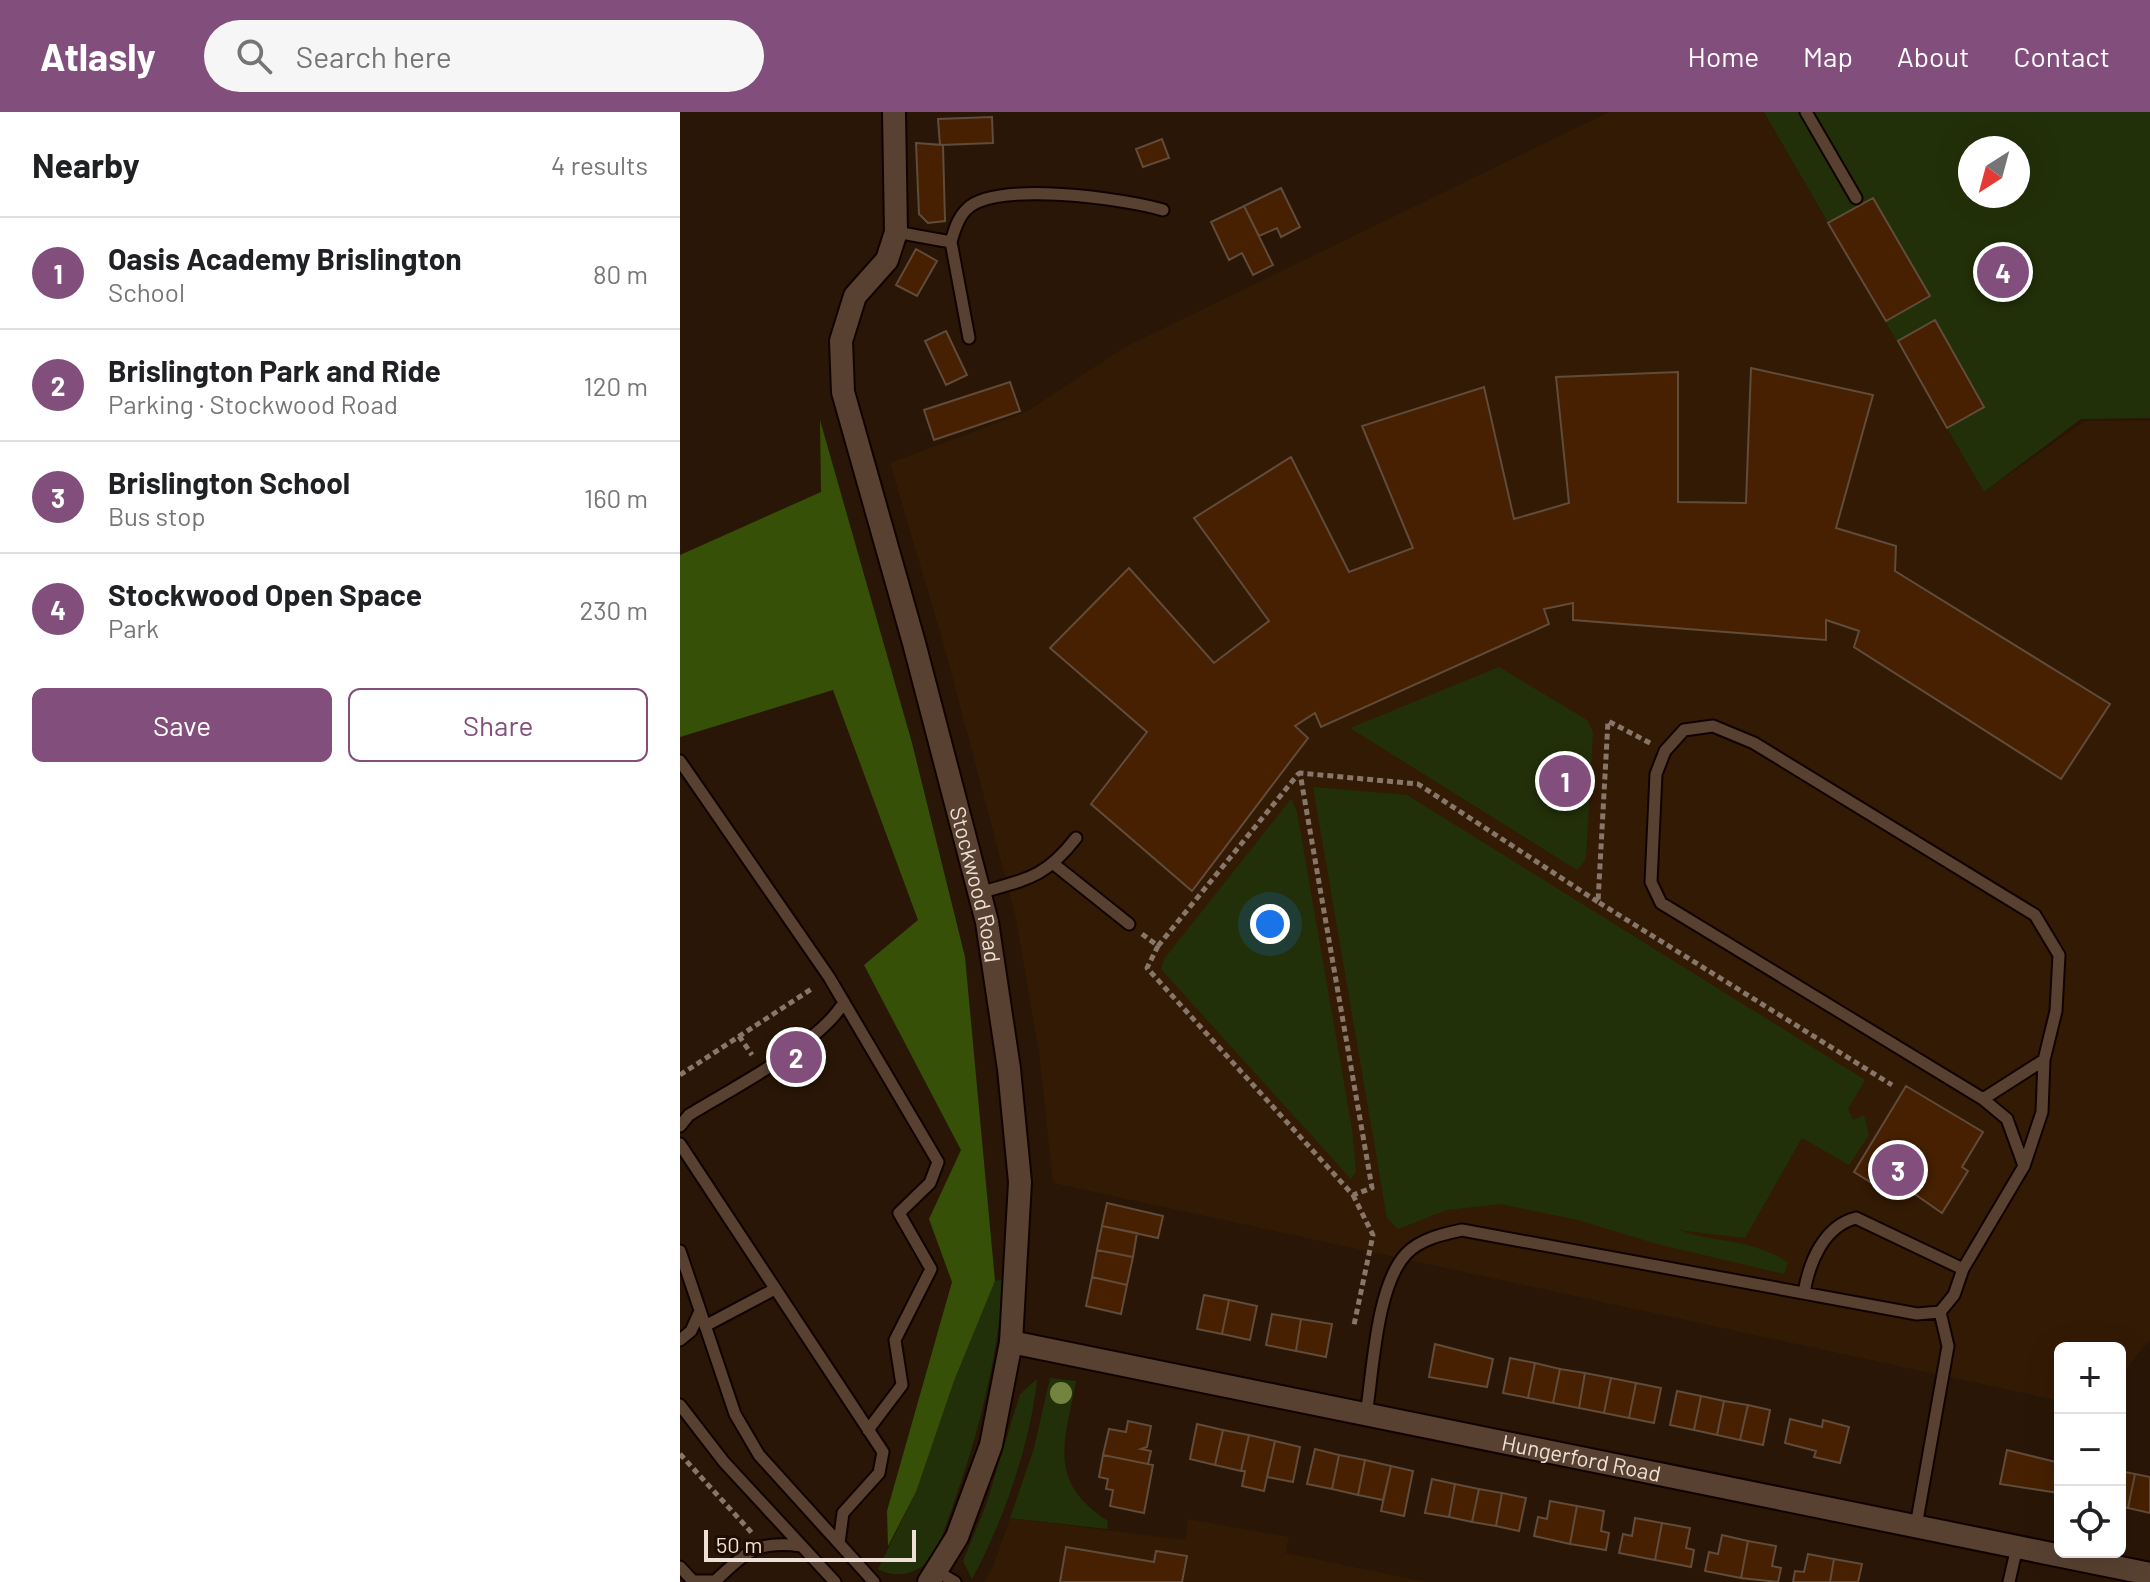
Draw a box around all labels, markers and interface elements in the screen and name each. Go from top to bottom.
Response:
search box [204,20,764,92]
text: Atlasly [40,33,156,79]
icon: search [232,34,276,78]
text: Search here [296,38,452,74]
text: Home [1688,39,1759,73]
text: Map [1803,39,1853,73]
text: About [1897,39,1969,73]
text: Contact [2013,39,2110,73]
north arrow [1958,136,2030,208]
text: Nearby [32,144,140,185]
text: 4 results [551,149,648,180]
text: Oasis Academy Brislington [108,240,462,276]
pin: 4 [1977,242,2029,302]
text: 1 [53,258,63,289]
text: 80 m [593,258,648,289]
text: School [108,276,185,307]
text: Brislington Park and Ride [108,352,441,388]
text: 2 [51,370,65,401]
text: 120 m [584,370,648,401]
text: Parking · Stockwood Road [108,388,398,419]
text: Brislington School [108,464,350,500]
text: 3 [51,482,65,513]
text: 160 m [584,482,648,513]
text: Bus stop [108,500,206,531]
text: Stockwood Open Space [108,576,422,612]
text: 4 [50,594,66,625]
text: 230 m [579,594,648,625]
text: Park [108,612,159,643]
button: Save [32,688,332,762]
button: Share [348,688,648,762]
pin: 1 [1539,751,1591,811]
street label: Stockwood Road [945,804,1007,964]
your location [1250,904,1290,944]
pin: 2 [770,1027,822,1087]
pin: 3 [1872,1140,1924,1200]
map controls [2054,1342,2126,1558]
button: + [2054,1342,2126,1414]
button: − [2054,1414,2126,1486]
street label: Hungerford Road [1500,1428,1663,1486]
button: locate [2054,1486,2126,1558]
scale bar [704,1526,916,1562]
text: 50 m [716,1531,762,1557]

